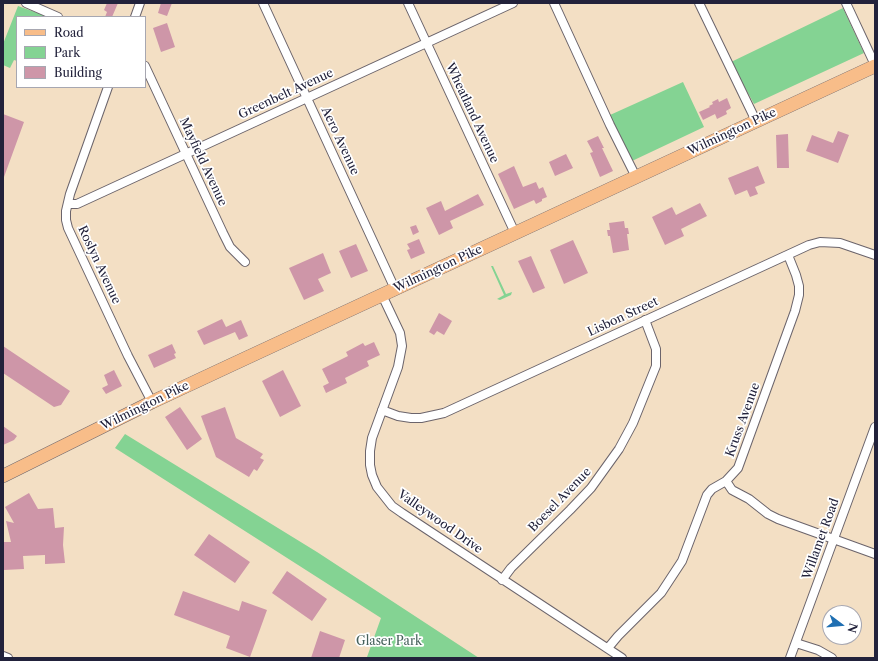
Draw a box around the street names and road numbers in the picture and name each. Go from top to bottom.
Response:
street label: Wheatland Avenue [442,61,502,165]
street label: Greenbelt Avenue [236,66,336,122]
street label: Aero Avenue [318,105,362,177]
street label: Wilmington Pike [685,105,779,159]
street label: Mayfield Avenue [176,116,230,208]
street label: Roslyn Avenue [75,224,123,306]
street label: Wilmington Pike [391,242,485,296]
street label: Lisbon Street [585,294,661,340]
street label: Wilmington Pike [99,378,191,434]
street label: Kruss Avenue [723,381,763,459]
street label: Boesel Avenue [526,465,594,535]
street label: Valleywood Drive [395,487,485,557]
street label: Willamet Road [800,496,842,582]

